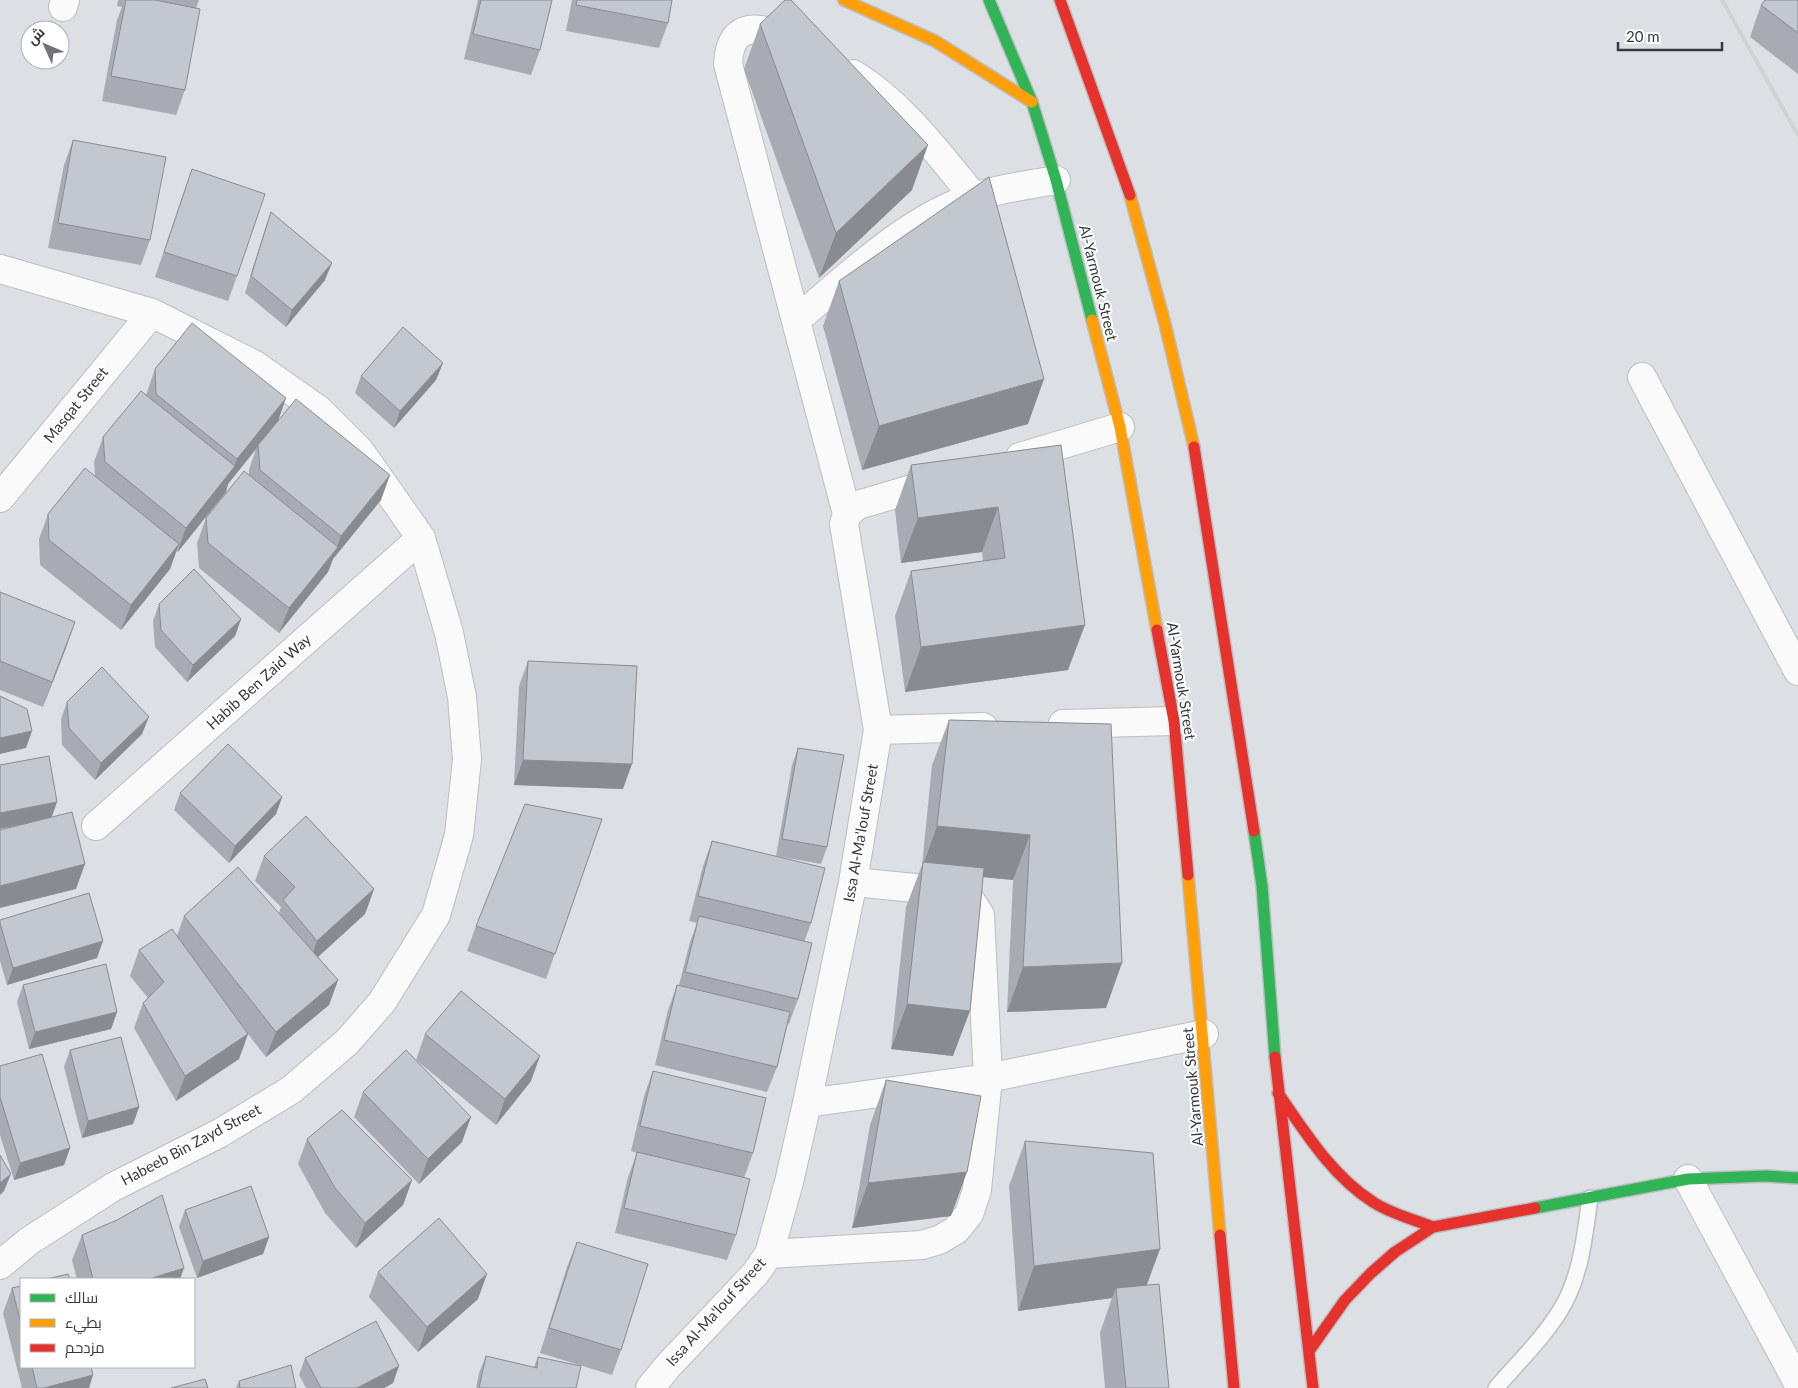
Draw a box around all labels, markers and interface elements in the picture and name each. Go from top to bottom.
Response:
north arrow [20,20,70,70]
scale bar [1618,20,1722,52]
text: ش [23,23,49,49]
text: 20 m [1626,27,1660,45]
street label: Al-Yarmouk Street [1076,223,1122,343]
street label: Masqat Street [39,362,112,446]
street label: Al-Yarmouk Street [1164,621,1200,742]
street label: Habib Ben Zaid Way [202,629,314,733]
street label: Issa Al-Ma'louf Street [839,762,881,903]
street label: Al-Yarmouk Street [1178,1026,1206,1147]
street label: Habeeb Bin Zayd Street [117,1099,264,1189]
street label: Issa Al-Ma'louf Street [662,1253,769,1369]
legend [20,1278,195,1368]
text: سالك [65,1288,98,1306]
text: بطيء [65,1313,102,1335]
text: مزدحم [65,1338,105,1358]

